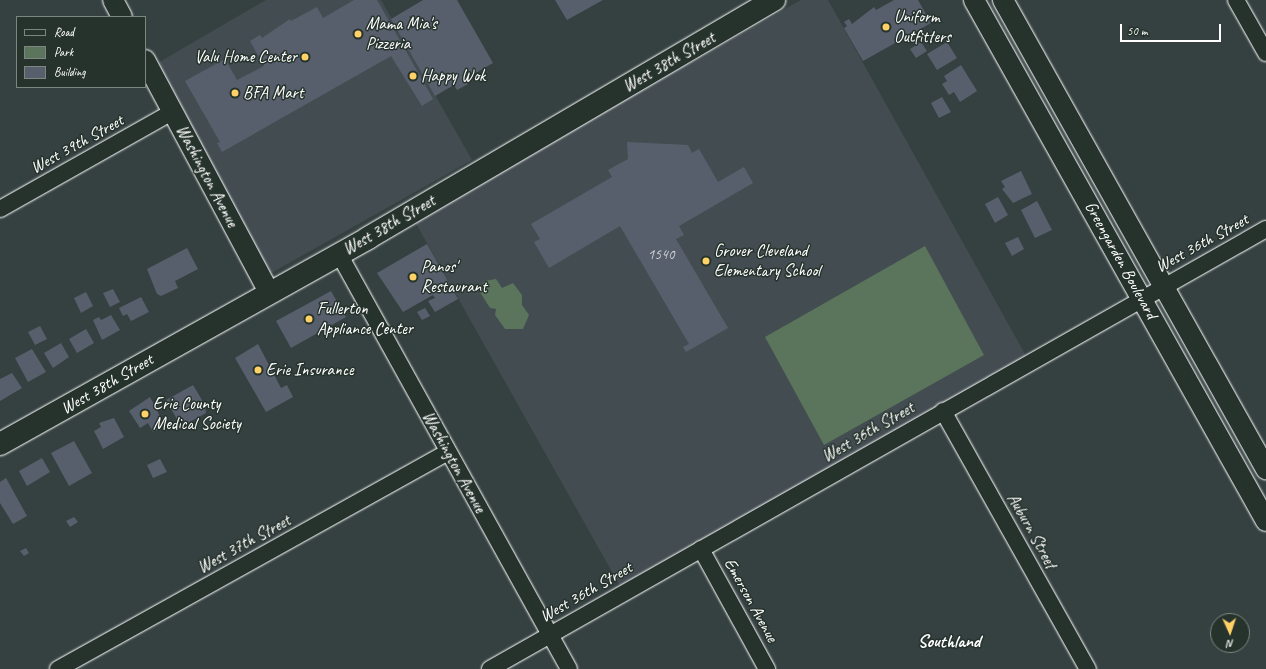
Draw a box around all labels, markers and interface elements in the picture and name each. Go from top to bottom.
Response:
place label: Uniform Outfitters [894,7,951,47]
place label: Mama Mia's Pizzeria [366,14,436,54]
legend [16,16,146,88]
scale bar [1122,16,1223,42]
marker: Uniform Outfitters [881,22,891,32]
text: 50 m [1127,23,1147,39]
text: Road [54,24,74,40]
street label: West 38th Street [619,27,719,97]
marker: Mama Mia's Pizzeria [353,29,363,39]
text: Park [54,44,73,60]
place label: Valu Home Center [196,47,297,67]
marker: Valu Home Center [300,52,310,62]
text: Building [54,64,86,80]
place label: Happy Wok [421,66,485,86]
marker: Happy Wok [408,71,418,81]
place label: BFA Mart [243,83,303,103]
marker: BFA Mart [230,88,240,98]
street label: West 39th Street [27,110,127,178]
street label: Washington Avenue [172,122,242,230]
street label: West 38th Street [339,190,439,260]
street label: Greengarden Boulevard [1080,198,1162,322]
street label: West 36th Street [1152,209,1252,277]
place label: Grover Cleveland Elementary School [714,241,820,281]
house number: 1540 [648,246,674,264]
marker: Grover Cleveland Elementary School [701,256,711,266]
place label: Panos' Restaurant [421,257,487,297]
marker: Panos' Restaurant [408,272,418,282]
place label: Fullerton Appliance Center [317,299,413,339]
marker: Fullerton Appliance Center [304,314,314,324]
street label: West 38th Street [57,349,157,419]
place label: Erie Insurance [266,360,352,380]
marker: Erie Insurance [253,365,263,375]
place label: Erie County Medical Society [153,394,241,434]
street label: West 36th Street [818,397,918,467]
street label: Washington Avenue [418,408,490,516]
marker: Erie County Medical Society [140,409,150,419]
street label: Auburn Street [1003,490,1061,572]
street label: West 37th Street [194,510,294,578]
street label: Emerson Avenue [720,554,782,646]
street label: West 36th Street [536,557,636,627]
north arrow [1210,613,1250,653]
district label: Southland [918,630,980,652]
text: N [1227,637,1234,651]

